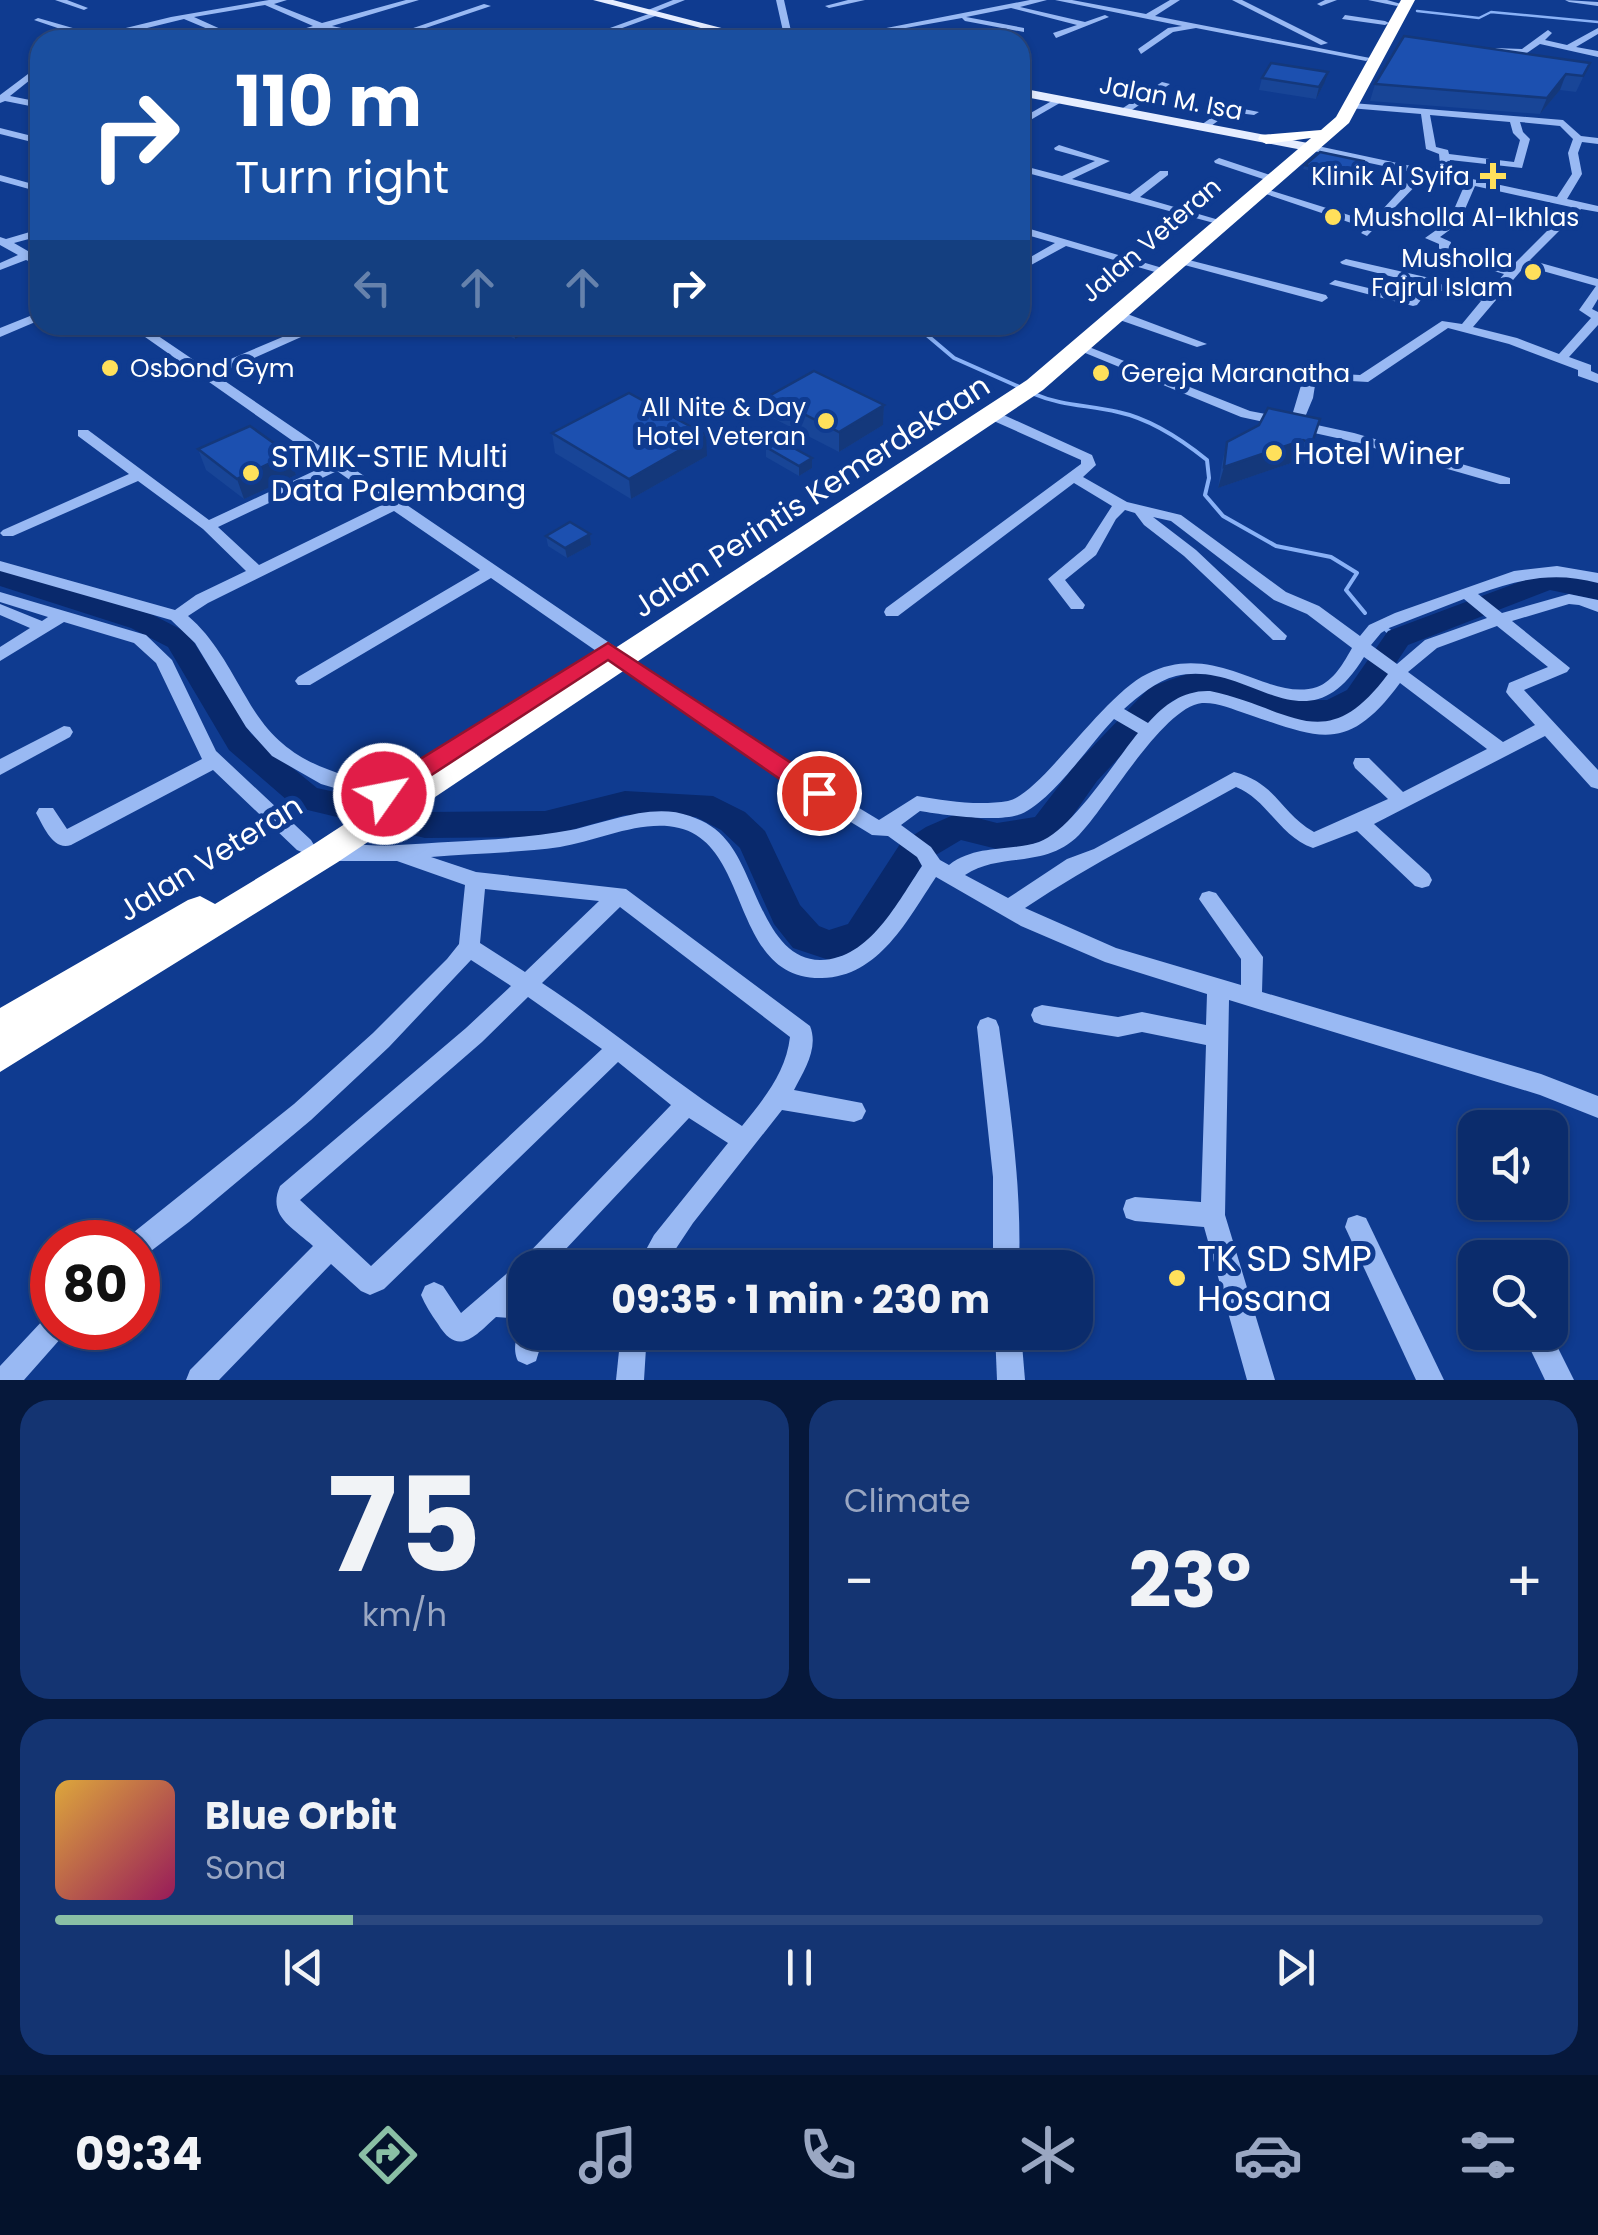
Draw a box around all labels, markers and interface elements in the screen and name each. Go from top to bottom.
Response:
text: 110 m [235,52,422,151]
street label: Jalan M. Isa [1096,67,1246,129]
icon: right [70,70,200,200]
text: Turn right [235,146,449,209]
place label: Klinik Al Syifa [1311,159,1470,194]
marker: Klinik Al Syifa [1480,163,1506,189]
street label: Jalan Veteran [1073,169,1229,311]
place label: Musholla Al-Ikhlas [1353,200,1579,235]
marker: Musholla Al-Ikhlas [1322,206,1344,228]
place label: Musholla Fajrul Islam [1371,241,1513,305]
icon: left [345,260,400,315]
icon: ahead [450,260,505,315]
icon: ahead [555,260,610,315]
icon: right [660,260,715,315]
marker: Musholla Fajrul Islam [1522,261,1544,283]
place label: Osbond Gym [130,351,294,386]
place label: Gereja Maranatha [1121,356,1350,391]
marker: Osbond Gym [99,357,121,379]
marker: Gereja Maranatha [1090,362,1112,384]
street label: Jalan Perintis Kemerdekaan [624,364,998,628]
place label: All Nite & Day Hotel Veteran [636,390,806,454]
marker: All Nite & Day Hotel Veteran [815,410,837,432]
place label: Hotel Winer [1294,432,1465,475]
place label: STMIK-STIE Multi Data Palembang [271,435,526,512]
marker: Hotel Winer [1263,442,1285,464]
marker: STMIK-STIE Multi Data Palembang [240,462,262,484]
position arrow [332,742,436,846]
pin [777,751,862,836]
icon: arrive [792,766,847,821]
street label: Jalan Veteran [110,784,310,932]
map controls [1458,1110,1568,1350]
button: sound [1458,1110,1568,1220]
speed limit sign: 80 [30,1220,160,1350]
place label: TK SD SMP Hosana [1197,1234,1372,1323]
button: search [1458,1240,1568,1350]
marker: TK SD SMP Hosana [1166,1267,1188,1289]
text: 09:35 · 1 min · 230 m [611,1273,990,1326]
text: 75 [327,1434,482,1617]
text: Climate [844,1478,971,1523]
text: 23° [1128,1528,1251,1633]
text: − [844,1543,874,1620]
text: + [1505,1543,1543,1620]
text: km/h [362,1592,447,1637]
text: Blue Orbit [205,1789,397,1842]
text: Sona [205,1845,286,1890]
icon: previous [276,1940,331,1995]
icon: pause [772,1940,827,1995]
icon: next [1268,1940,1323,1995]
icon: directions [353,2120,423,2190]
icon: music [573,2120,643,2190]
icon: phone [793,2120,863,2190]
icon: climate [1013,2120,1083,2190]
icon: car [1233,2120,1303,2190]
icon: filters [1453,2120,1523,2190]
text: 09:34 [75,2123,203,2186]

